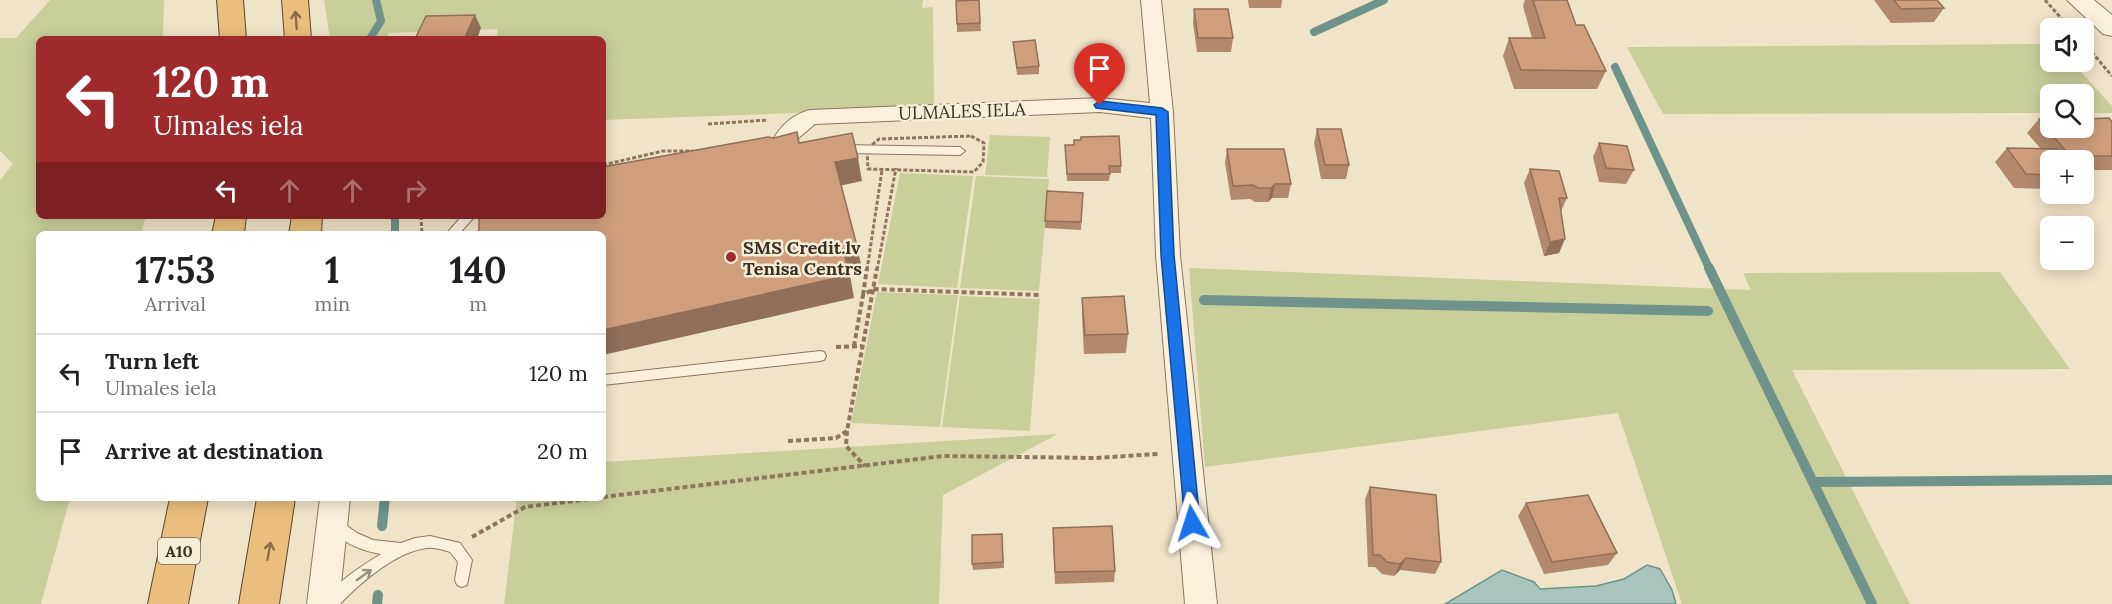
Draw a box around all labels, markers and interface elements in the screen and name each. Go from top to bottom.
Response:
one-way arrow [291,10,302,30]
map controls [2040,18,2094,270]
button: sound [2040,18,2094,72]
pin [1074,43,1125,105]
icon: arrive [1083,52,1116,85]
text: 120 m [153,55,269,109]
icon: left [54,60,132,138]
button: search [2040,84,2094,138]
street label: ULMALES IELA [898,97,1027,125]
text: Ulmales iela [153,108,304,142]
button: + [2040,150,2094,204]
icon: left [210,174,243,207]
icon: ahead [273,174,306,207]
icon: ahead [336,174,369,207]
icon: right [399,174,432,207]
button: − [2040,216,2094,270]
place label: SMS Credit.lv Tenisa Centrs [743,236,862,280]
text: 17:53 [135,247,215,293]
text: 1 [325,247,340,293]
text: 140 [450,247,507,293]
marker: SMS Credit.lv Tenisa Centrs [724,250,738,264]
text: Arrival [145,291,206,316]
text: min [315,291,350,316]
text: m [469,291,487,316]
text: Turn left [105,347,199,375]
icon: left [54,357,87,390]
text: 120 m [529,359,588,387]
text: Ulmales iela [105,375,217,400]
icon: arrive [54,435,87,468]
text: Arrive at destination [105,437,323,465]
text: 20 m [537,437,588,465]
position arrow [1160,491,1224,555]
road number: A10 [158,538,200,564]
one-way arrow [264,542,275,562]
one-way arrow [355,569,371,581]

